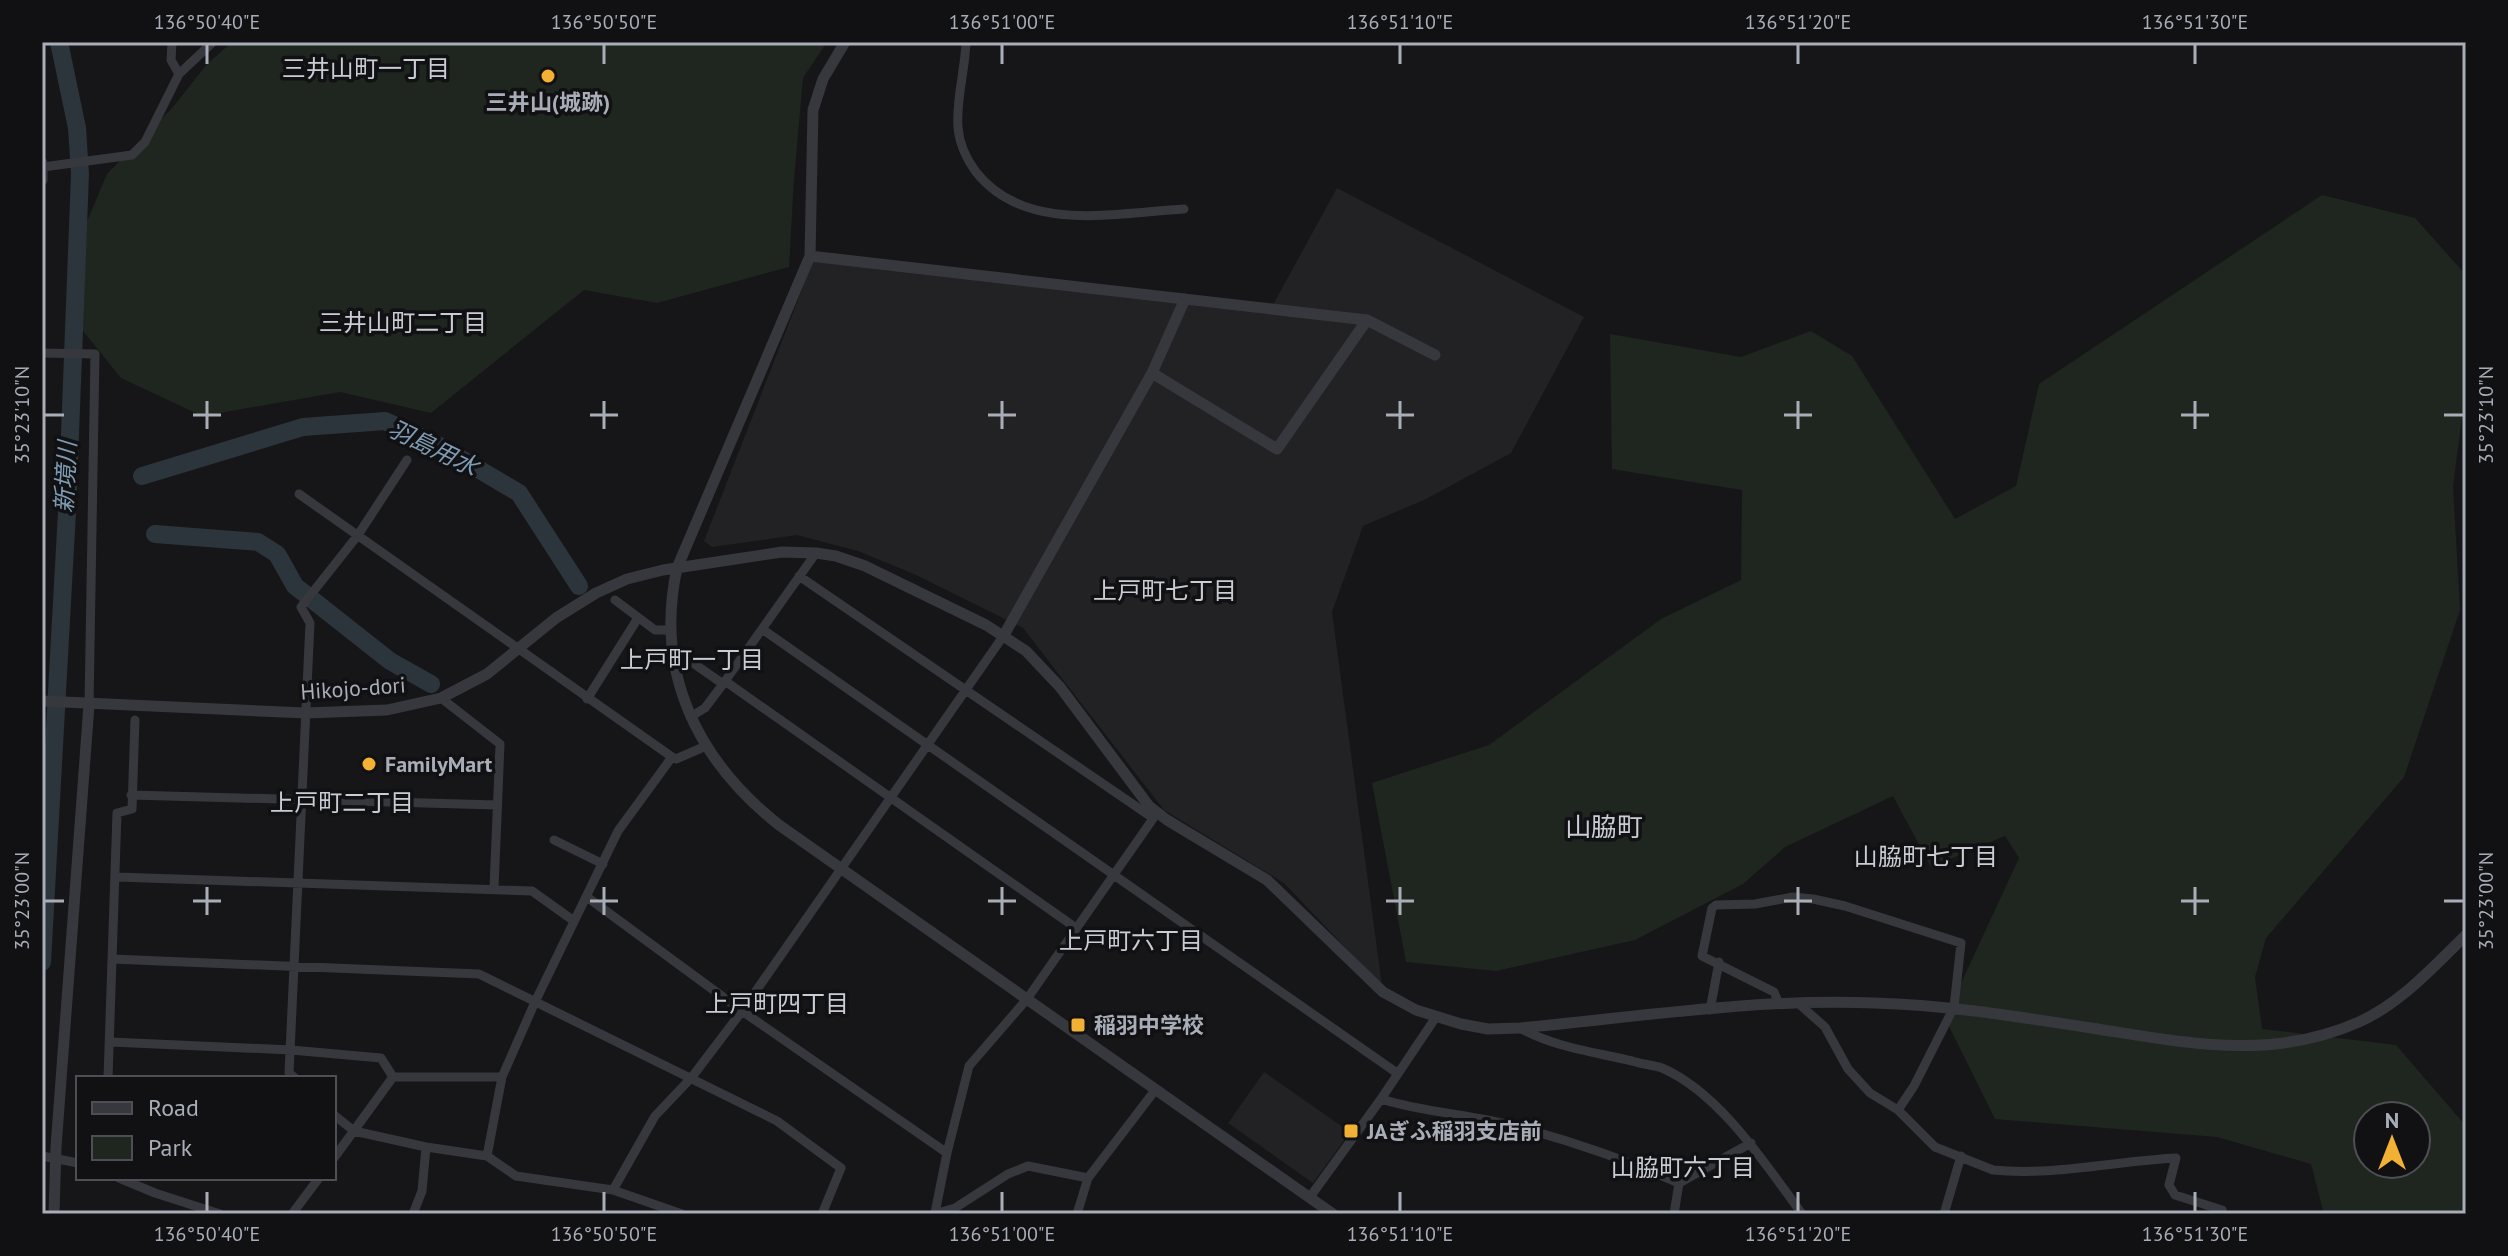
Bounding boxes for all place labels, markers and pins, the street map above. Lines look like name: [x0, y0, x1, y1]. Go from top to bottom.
marker: 三井山(城跡): [539, 67, 557, 85]
place label: 三井山(城跡): [486, 88, 610, 116]
place label: FamilyMart: [385, 750, 493, 778]
marker: FamilyMart: [360, 755, 378, 773]
place label: 稲羽中学校: [1094, 1011, 1204, 1039]
marker: 稲羽中学校: [1069, 1016, 1087, 1034]
place label: JAぎふ稲羽支店前: [1366, 1117, 1542, 1145]
marker: JAぎふ稲羽支店前: [1342, 1122, 1360, 1140]

